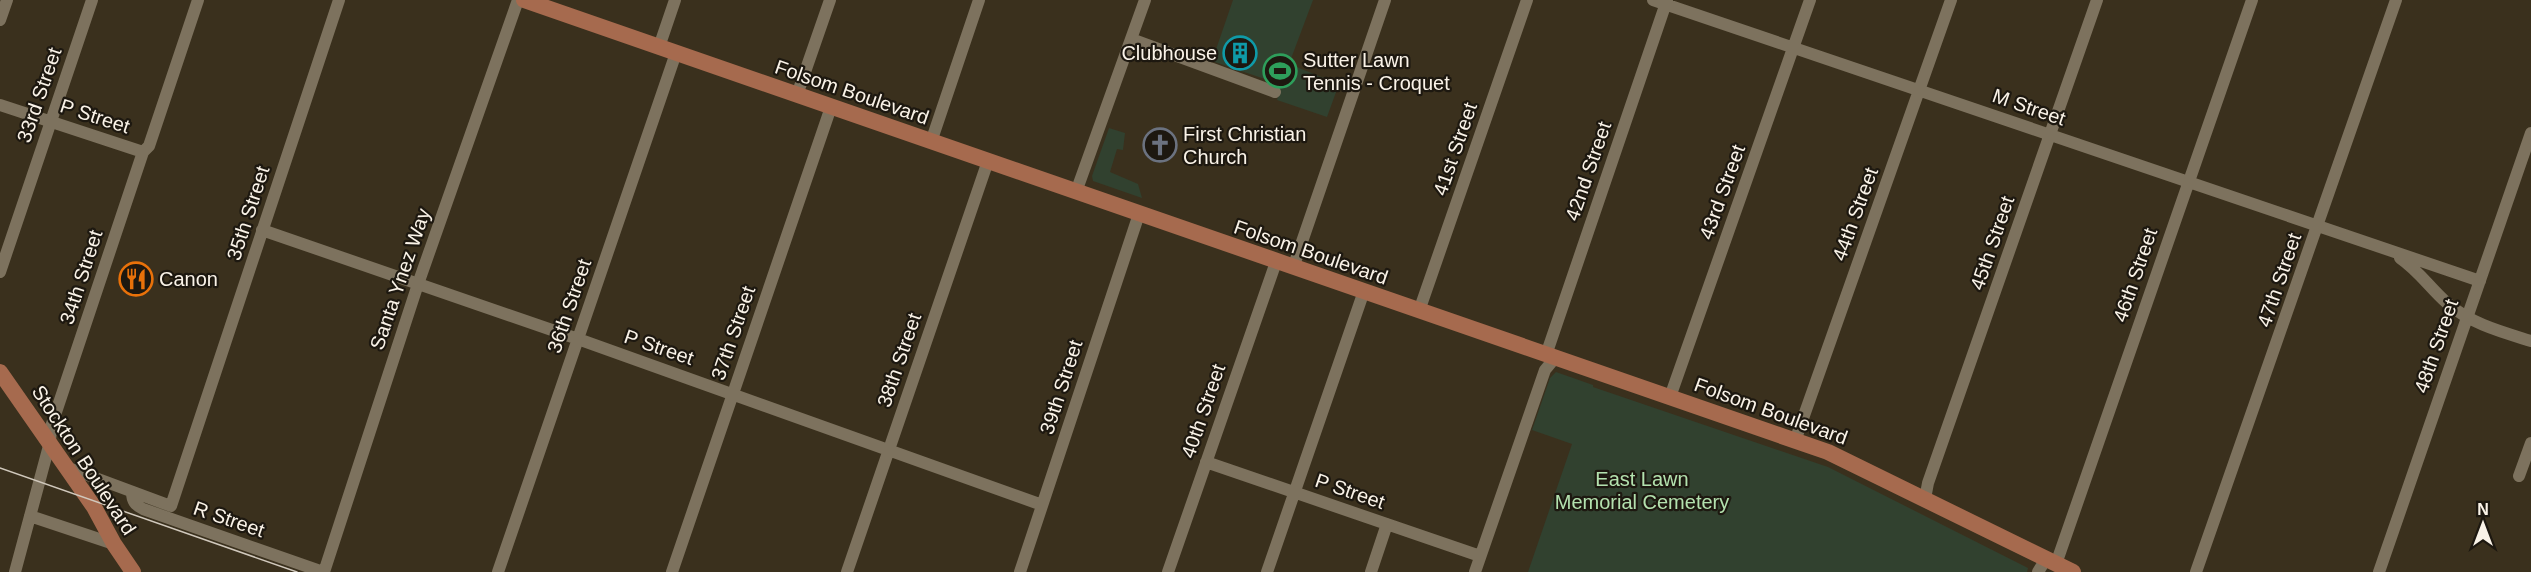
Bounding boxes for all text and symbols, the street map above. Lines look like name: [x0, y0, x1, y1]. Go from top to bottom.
building icon: Clubhouse: [1222, 35, 1258, 71]
place label: Clubhouse: [1121, 42, 1217, 64]
street label: 33rd Street: [12, 44, 66, 145]
place label: Sutter Lawn Tennis - Croquet: [1303, 49, 1450, 94]
sports icon: Sutter Lawn Tennis - Croquet: [1262, 53, 1298, 89]
street label: Folsom Boulevard: [772, 55, 932, 129]
street label: M Street: [1990, 84, 2069, 130]
street label: P Street: [57, 94, 133, 138]
street label: 41st Street: [1429, 99, 1481, 198]
street label: 42nd Street: [1561, 118, 1615, 223]
place label: First Christian Church: [1183, 123, 1306, 168]
church icon: First Christian Church: [1142, 127, 1178, 163]
street label: 43rd Street: [1695, 141, 1749, 242]
street label: 35th Street: [222, 163, 274, 263]
street label: 44th Street: [1828, 164, 1882, 264]
street label: 45th Street: [1966, 193, 2018, 293]
street label: Santa Ynez Way: [366, 206, 434, 352]
street label: Folsom Boulevard: [1231, 215, 1391, 289]
street label: 46th Street: [2109, 225, 2161, 325]
street label: 34th Street: [55, 227, 107, 327]
street label: 47th Street: [2253, 230, 2305, 330]
street label: 36th Street: [543, 256, 595, 356]
restaurant icon: Canon: [118, 261, 154, 297]
place label: Canon: [159, 268, 218, 290]
street label: 37th Street: [707, 283, 759, 383]
street label: 48th Street: [2410, 296, 2462, 396]
street label: 38th Street: [873, 310, 925, 410]
street label: P Street: [621, 325, 697, 369]
street label: 39th Street: [1035, 337, 1087, 437]
street label: 40th Street: [1177, 361, 1229, 461]
street label: Folsom Boulevard: [1692, 373, 1850, 449]
street label: Stockton Boulevard: [28, 381, 140, 539]
park label: East Lawn Memorial Cemetery: [1555, 468, 1729, 513]
street label: P Street: [1312, 469, 1388, 513]
north arrow: [2453, 494, 2513, 554]
street label: R Street: [191, 497, 268, 541]
text: N: [2477, 501, 2489, 518]

